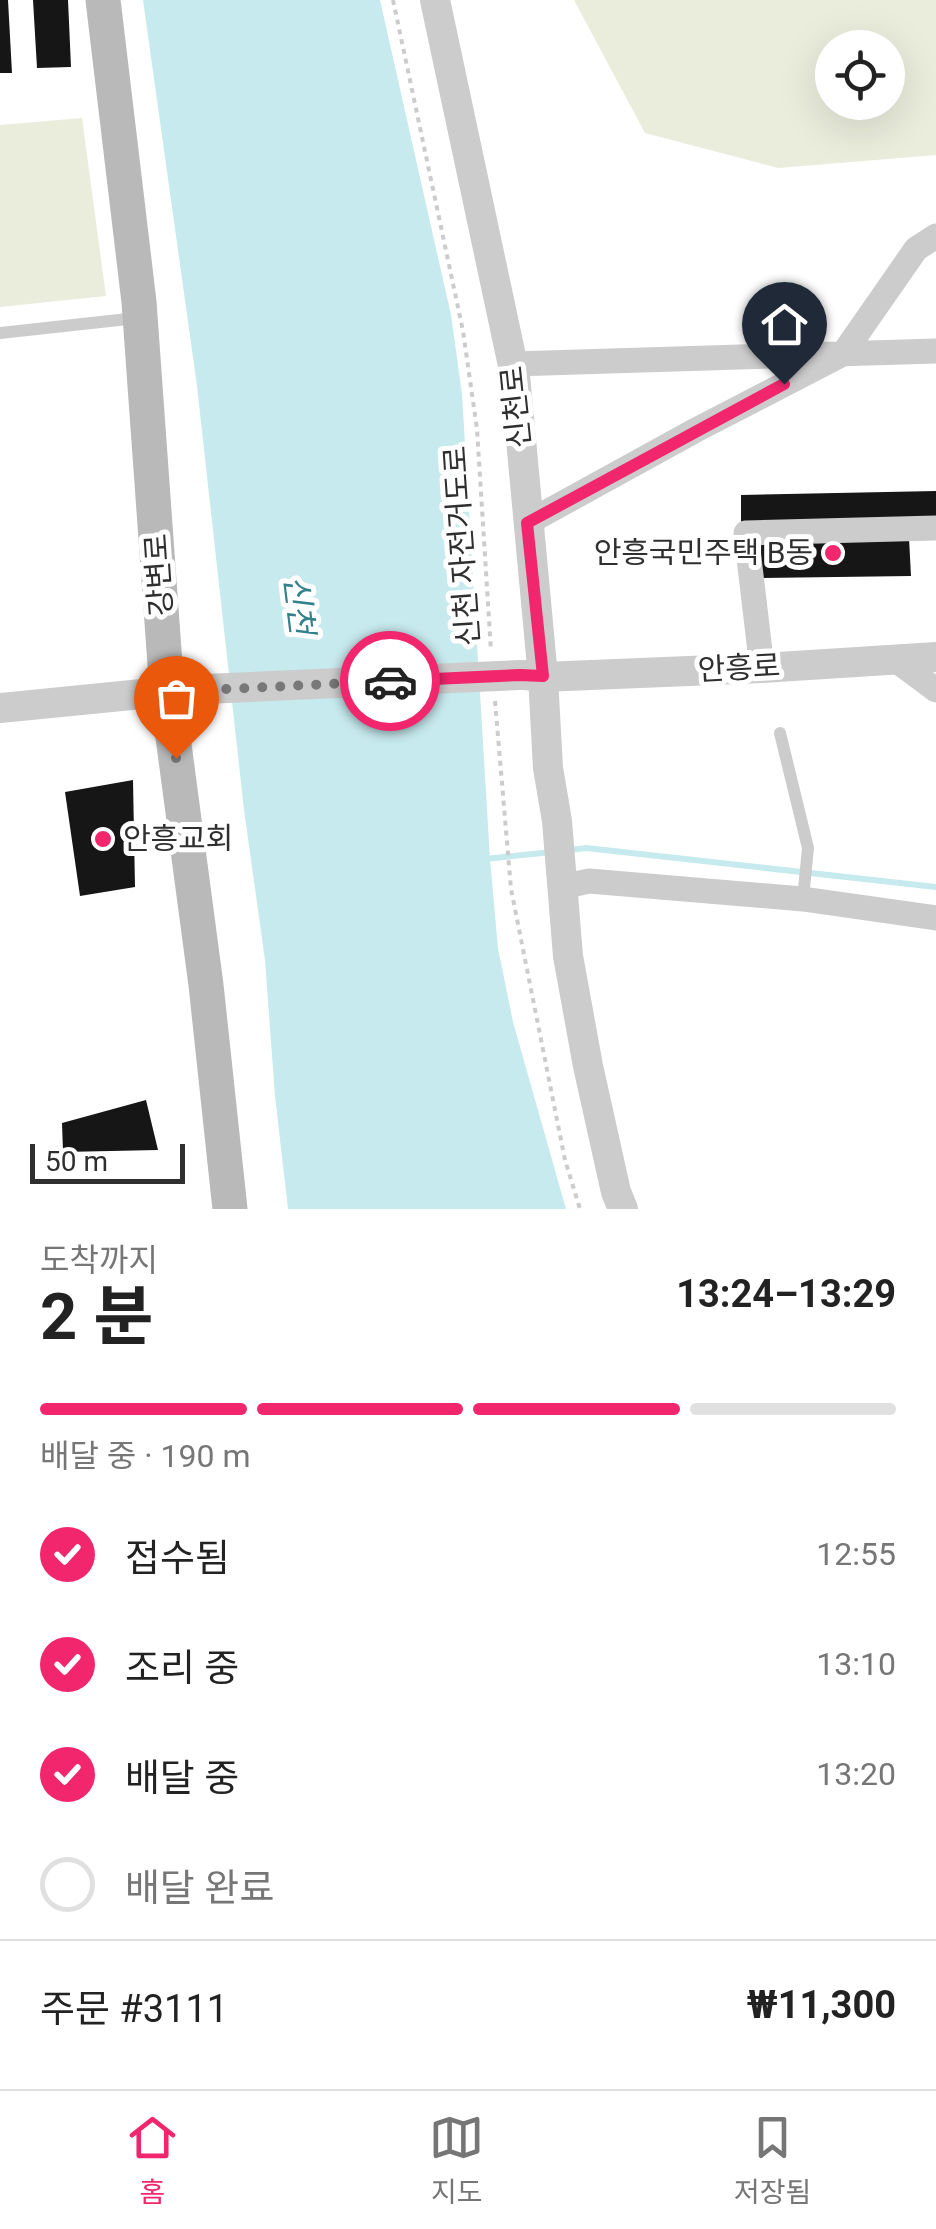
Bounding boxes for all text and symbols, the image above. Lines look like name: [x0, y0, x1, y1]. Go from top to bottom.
map controls: [815, 30, 905, 120]
button: locate: [815, 30, 905, 120]
pin: [742, 282, 827, 385]
icon: home: [757, 297, 812, 352]
street label: 신천로: [494, 364, 537, 450]
street label: 신천 자전거도로: [437, 445, 486, 647]
street label: 강변로: [138, 533, 179, 618]
place label: 안흥국민주택 B동: [594, 535, 813, 570]
marker: 안흥국민주택 B동: [822, 542, 844, 564]
water label: 신천: [277, 573, 322, 640]
courier: [340, 631, 440, 731]
street label: 안흥로: [697, 648, 781, 687]
icon: car: [363, 654, 418, 709]
pin: [134, 656, 219, 759]
icon: bag: [149, 671, 204, 726]
place label: 안흥교회: [123, 821, 233, 856]
marker: 안흥교회: [92, 828, 114, 850]
scale bar: [30, 1139, 185, 1184]
text: 50 m: [45, 1145, 108, 1178]
text: 도착까지: [40, 1241, 158, 1279]
text: 13:24–13:29: [676, 1272, 896, 1316]
text: 2 분: [40, 1279, 153, 1355]
text: 배달 중 · 190 m: [40, 1437, 250, 1475]
icon: check: [40, 1527, 95, 1582]
text: 12:55: [816, 1535, 896, 1573]
text: 접수됨: [125, 1536, 230, 1580]
icon: check: [40, 1637, 95, 1692]
text: 13:10: [816, 1645, 896, 1683]
text: 조리 중: [125, 1646, 239, 1690]
icon: check: [40, 1747, 95, 1802]
text: 13:20: [816, 1755, 896, 1793]
text: 배달 중: [125, 1756, 239, 1800]
text: 배달 완료: [125, 1866, 274, 1910]
text: ₩11,300: [747, 1983, 896, 2027]
text: 주문 #3111: [40, 1987, 228, 2031]
tab: 홈: [125, 2110, 180, 2210]
tab: 지도: [429, 2110, 484, 2210]
tab: 저장됨: [734, 2110, 811, 2210]

